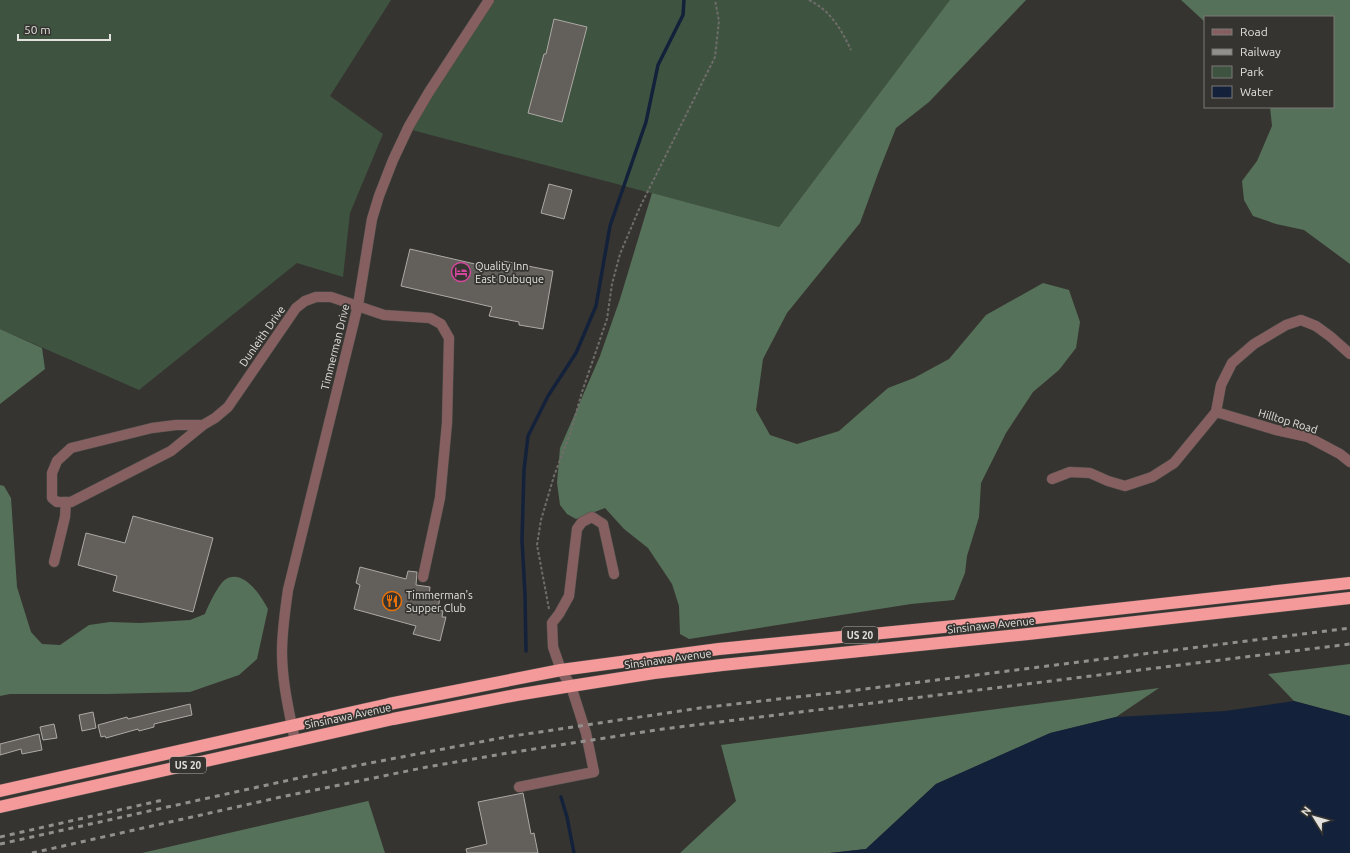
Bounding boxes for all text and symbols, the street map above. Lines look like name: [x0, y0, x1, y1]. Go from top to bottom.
scale bar: [18, 16, 110, 42]
legend: [1204, 16, 1334, 108]
text: 50 m: [24, 23, 51, 36]
text: Road: [1240, 25, 1268, 38]
text: Railway: [1240, 45, 1281, 58]
text: Park: [1240, 65, 1264, 78]
text: Water: [1240, 85, 1273, 98]
place label: Quality Inn East Dubuque: [475, 260, 544, 285]
hotel icon: Quality Inn East Dubuque: [450, 261, 472, 283]
street label: Dunleith Drive: [237, 303, 287, 369]
street label: Timmerman Drive: [319, 303, 351, 391]
street label: Hilltop Road: [1257, 406, 1319, 436]
place label: Timmerman's Supper Club: [406, 589, 473, 614]
restaurant icon: Timmerman's Supper Club: [381, 590, 403, 612]
street label: Sinsinawa Avenue: [947, 614, 1035, 636]
road number: US 20: [842, 627, 878, 643]
street label: Sinsinawa Avenue: [624, 647, 712, 671]
street label: Sinsinawa Avenue: [304, 701, 392, 731]
road number: US 20: [170, 757, 206, 773]
north arrow: [1294, 797, 1334, 837]
text: N: [1299, 804, 1313, 818]

